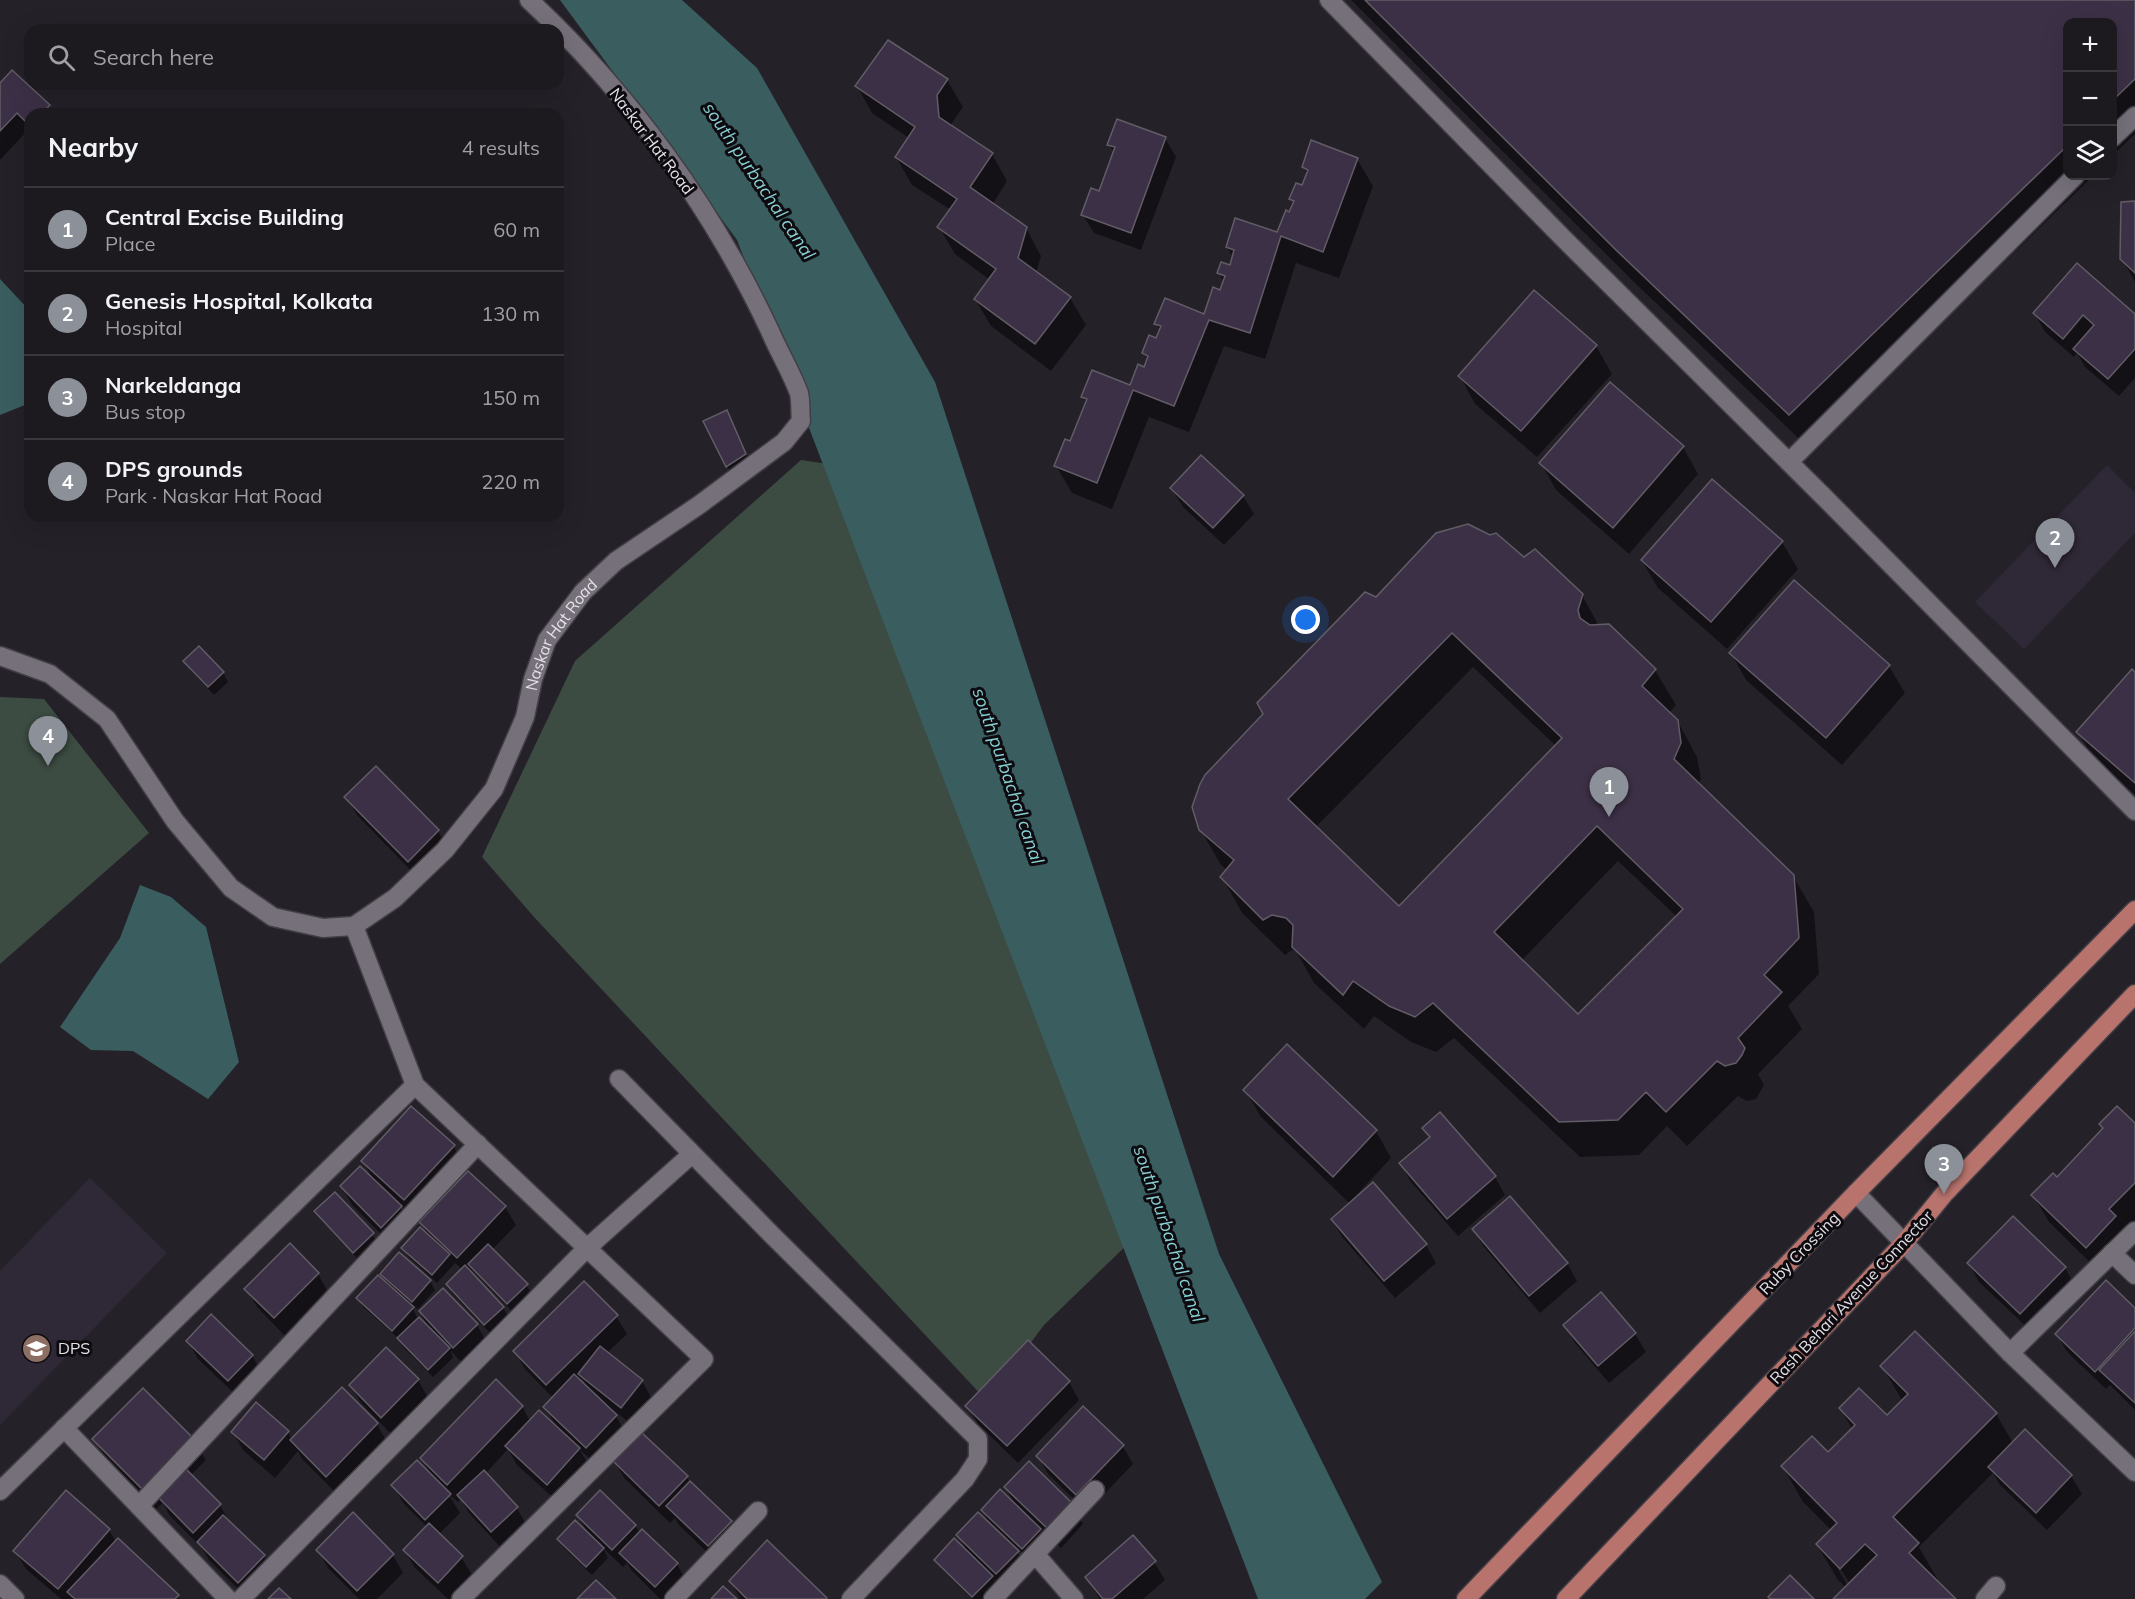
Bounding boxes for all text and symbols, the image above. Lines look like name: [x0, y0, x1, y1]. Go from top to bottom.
map controls: [2063, 18, 2117, 180]
button: +: [2063, 18, 2117, 72]
search box: [24, 24, 564, 90]
icon: search: [45, 41, 78, 74]
text: Search here: [93, 43, 214, 71]
button: −: [2063, 72, 2117, 126]
street label: Naskar Hat Road: [605, 84, 699, 198]
water label: south purbachal canal: [698, 98, 821, 264]
button: layers: [2063, 126, 2117, 180]
text: Nearby: [48, 131, 138, 164]
text: 4 results: [462, 135, 540, 160]
text: Central Excise Building: [105, 203, 344, 231]
text: 1: [62, 217, 74, 242]
text: 60 m: [493, 217, 540, 242]
text: Place: [105, 231, 155, 256]
text: Genesis Hospital, Kolkata: [105, 287, 373, 315]
text: 2: [62, 301, 74, 326]
text: 130 m: [481, 301, 540, 326]
text: Hospital: [105, 315, 182, 340]
text: Narkeldanga: [105, 371, 242, 399]
text: 3: [62, 385, 74, 410]
text: 150 m: [481, 385, 540, 410]
text: Bus stop: [105, 399, 185, 424]
text: DPS grounds: [105, 455, 243, 483]
text: 4: [62, 469, 74, 494]
text: 220 m: [481, 469, 540, 494]
text: Park · Naskar Hat Road: [105, 483, 322, 508]
pin: 2: [2036, 518, 2074, 568]
street label: Naskar Hat Road: [521, 574, 601, 692]
your location: [1291, 605, 1320, 634]
water label: south purbachal canal: [967, 685, 1050, 868]
pin: 4: [28, 716, 68, 766]
pin: 1: [1590, 768, 1628, 817]
water label: south purbachal canal: [1128, 1143, 1211, 1326]
pin: 3: [1924, 1144, 1964, 1194]
street label: Rash Behari Avenue Connector: [1765, 1206, 1937, 1388]
street label: Ruby Crossing: [1755, 1208, 1843, 1298]
school or university icon: DPS: [21, 1332, 53, 1364]
place label: DPS: [58, 1338, 90, 1358]

